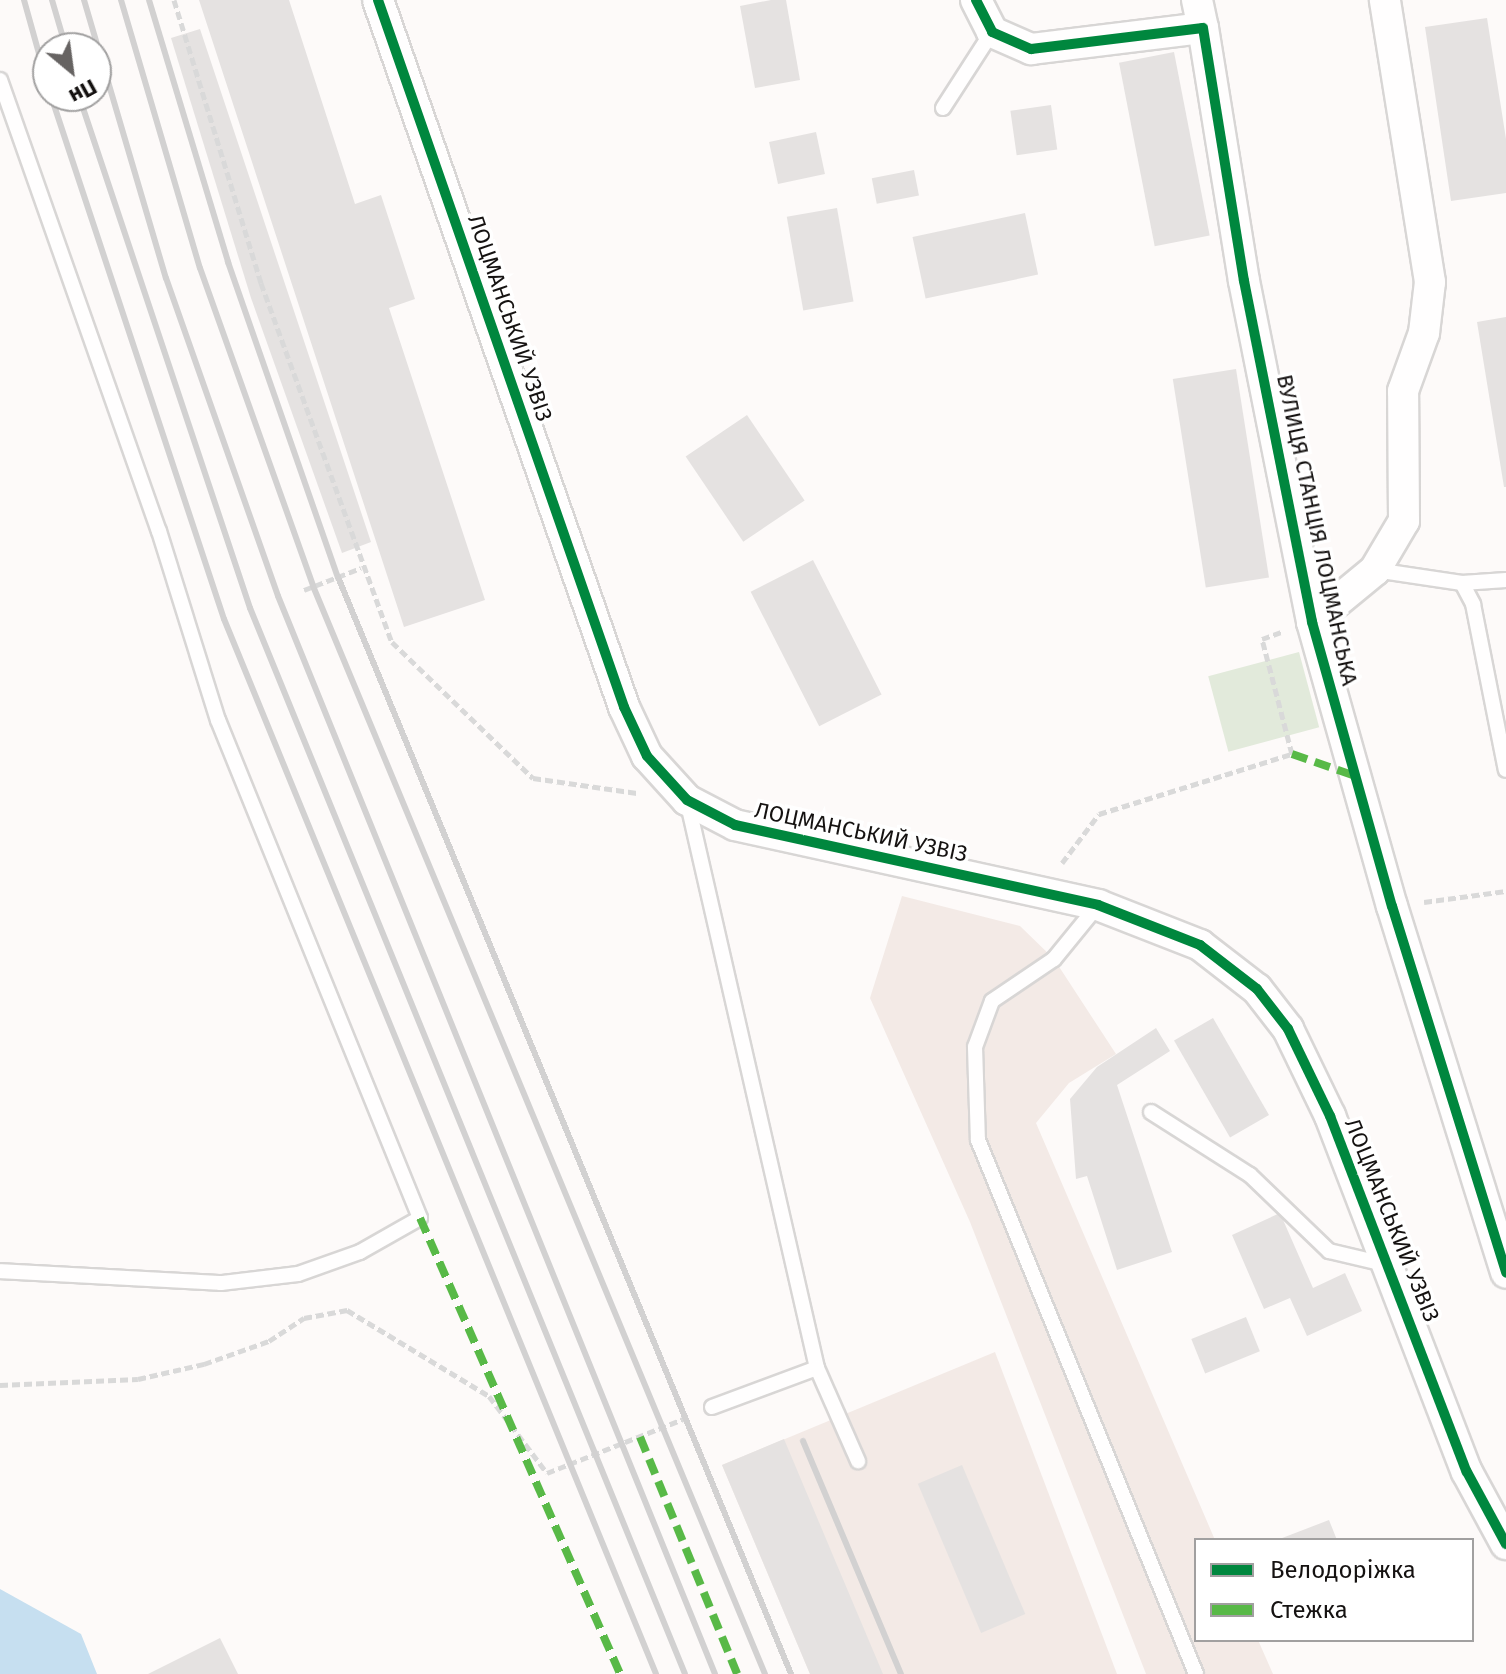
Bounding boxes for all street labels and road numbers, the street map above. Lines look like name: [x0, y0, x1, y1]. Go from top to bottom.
street label: ЛОЦМАНСЬКИЙ УЗВІЗ: [462, 211, 558, 425]
street label: ВУЛИЦЯ СТАНЦІЯ ЛОЦМАНСЬКА: [1271, 372, 1363, 688]
street label: ЛОЦМАНСЬКИЙ УЗВІЗ: [752, 797, 970, 867]
street label: ЛОЦМАНСЬКИЙ УЗВІЗ: [1339, 1115, 1445, 1325]

